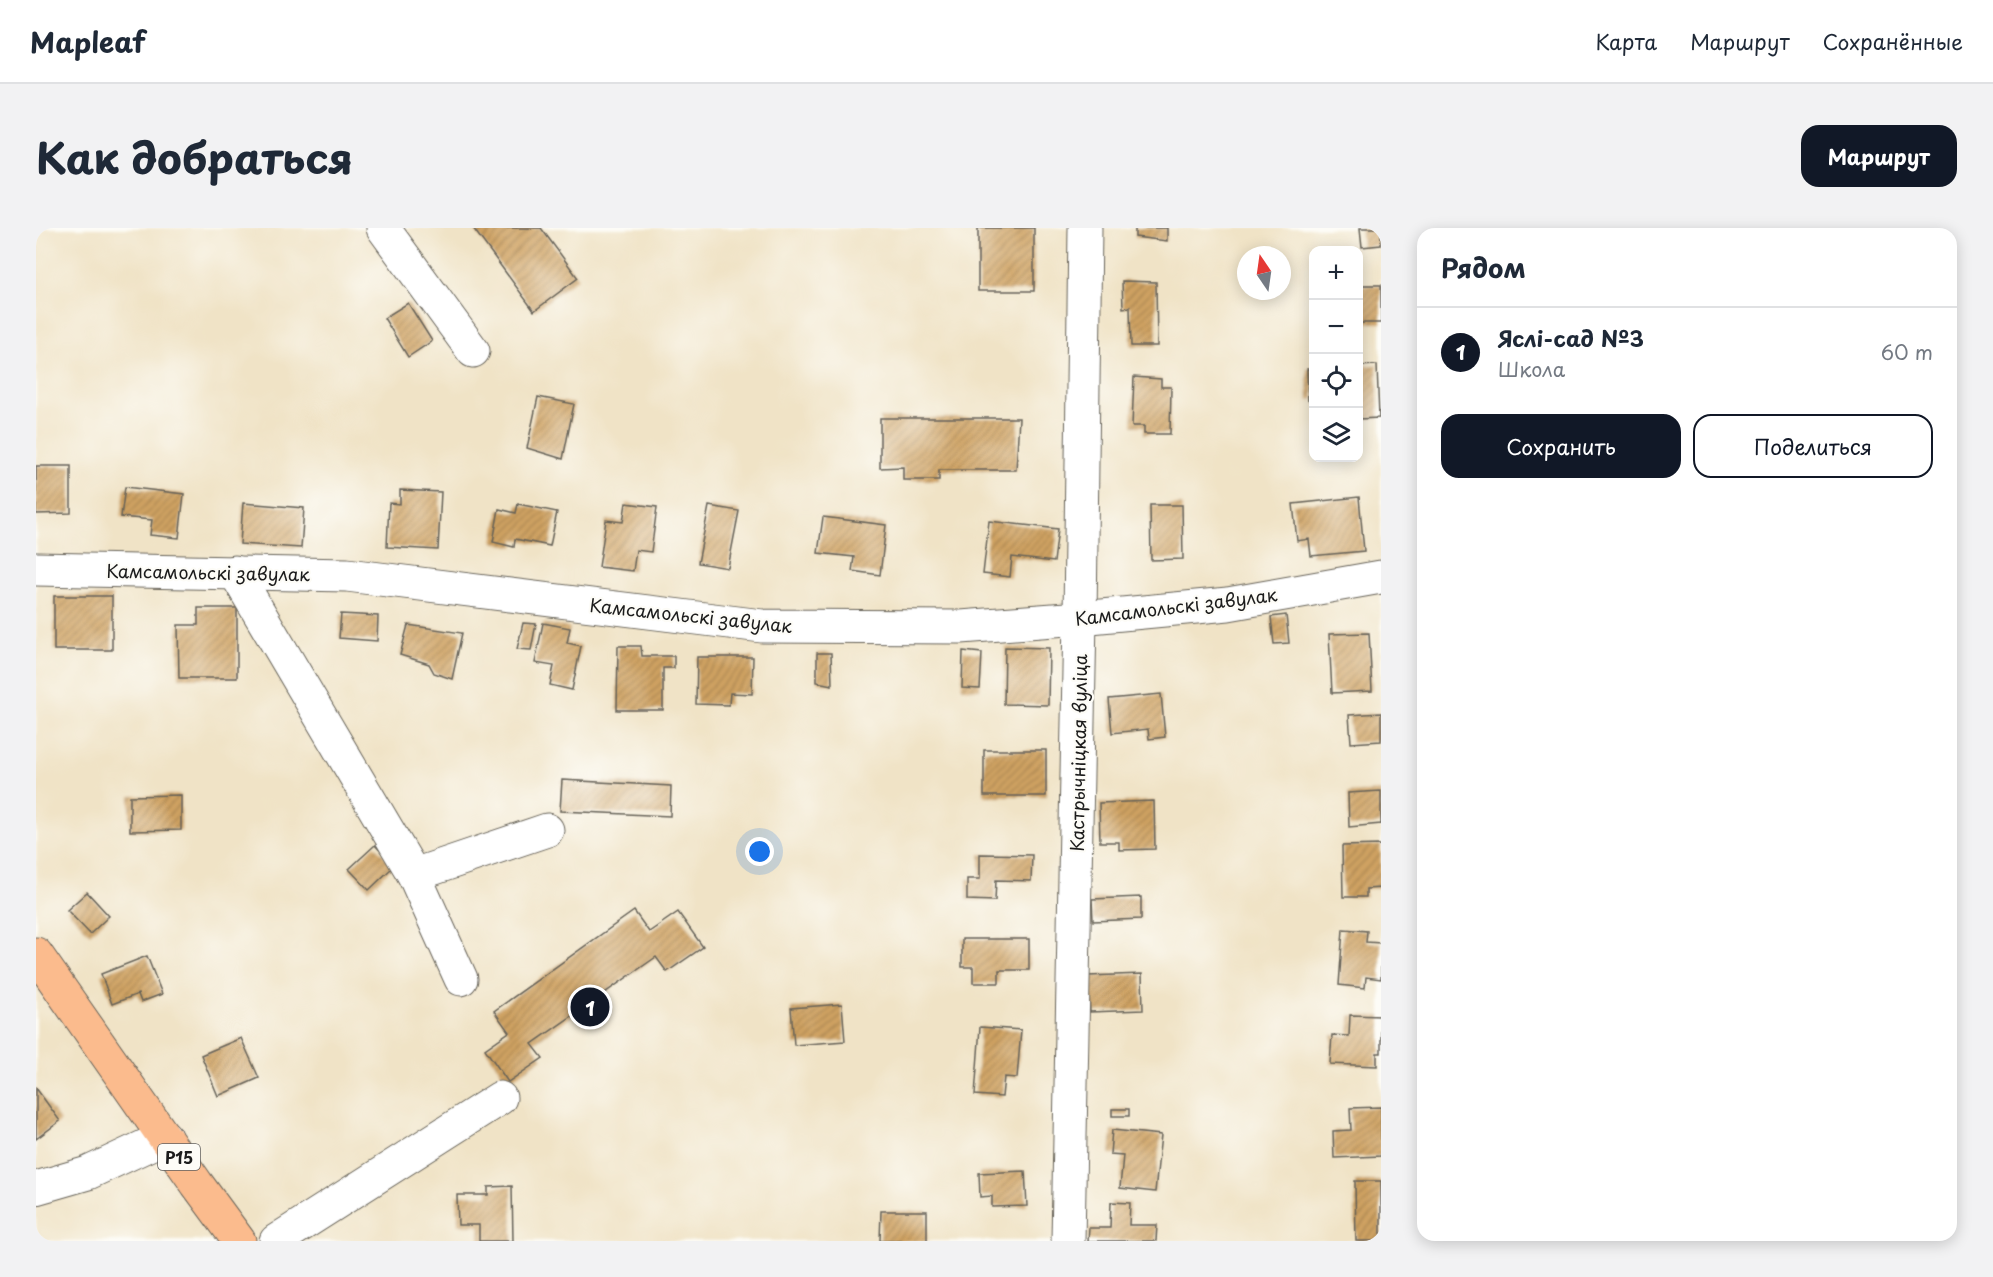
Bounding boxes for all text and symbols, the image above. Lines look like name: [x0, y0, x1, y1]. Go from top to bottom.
text: Mapleaf: [30, 20, 146, 63]
text: Карта: [1596, 25, 1657, 57]
text: Маршрут: [1690, 25, 1790, 57]
text: Сохранённые: [1823, 25, 1963, 57]
text: Как добраться: [36, 125, 353, 188]
button: Маршрут: [1801, 125, 1957, 187]
north arrow: [1237, 246, 1291, 300]
map controls: [1309, 246, 1363, 462]
button: +: [1309, 246, 1363, 300]
text: Рядом: [1441, 248, 1526, 287]
button: −: [1309, 300, 1363, 354]
text: Яслі-сад №3: [1498, 321, 1644, 354]
text: 1: [1456, 337, 1465, 367]
text: 60 m: [1881, 337, 1933, 367]
button: locate: [1309, 354, 1363, 408]
text: Школа: [1498, 354, 1565, 384]
button: layers: [1309, 408, 1363, 462]
button: Сохранить: [1441, 414, 1681, 478]
button: Поделиться: [1693, 414, 1933, 478]
street label: Камсамольскі завулак: [106, 557, 310, 587]
street label: Камсамольскі завулак: [1073, 580, 1279, 632]
street label: Камсамольскі завулак: [588, 591, 794, 639]
street label: Кастрычніцкая вуліца: [1063, 654, 1093, 852]
your location: [745, 837, 774, 866]
pin: 1: [570, 984, 610, 1030]
road number: Р15: [158, 1144, 200, 1170]

